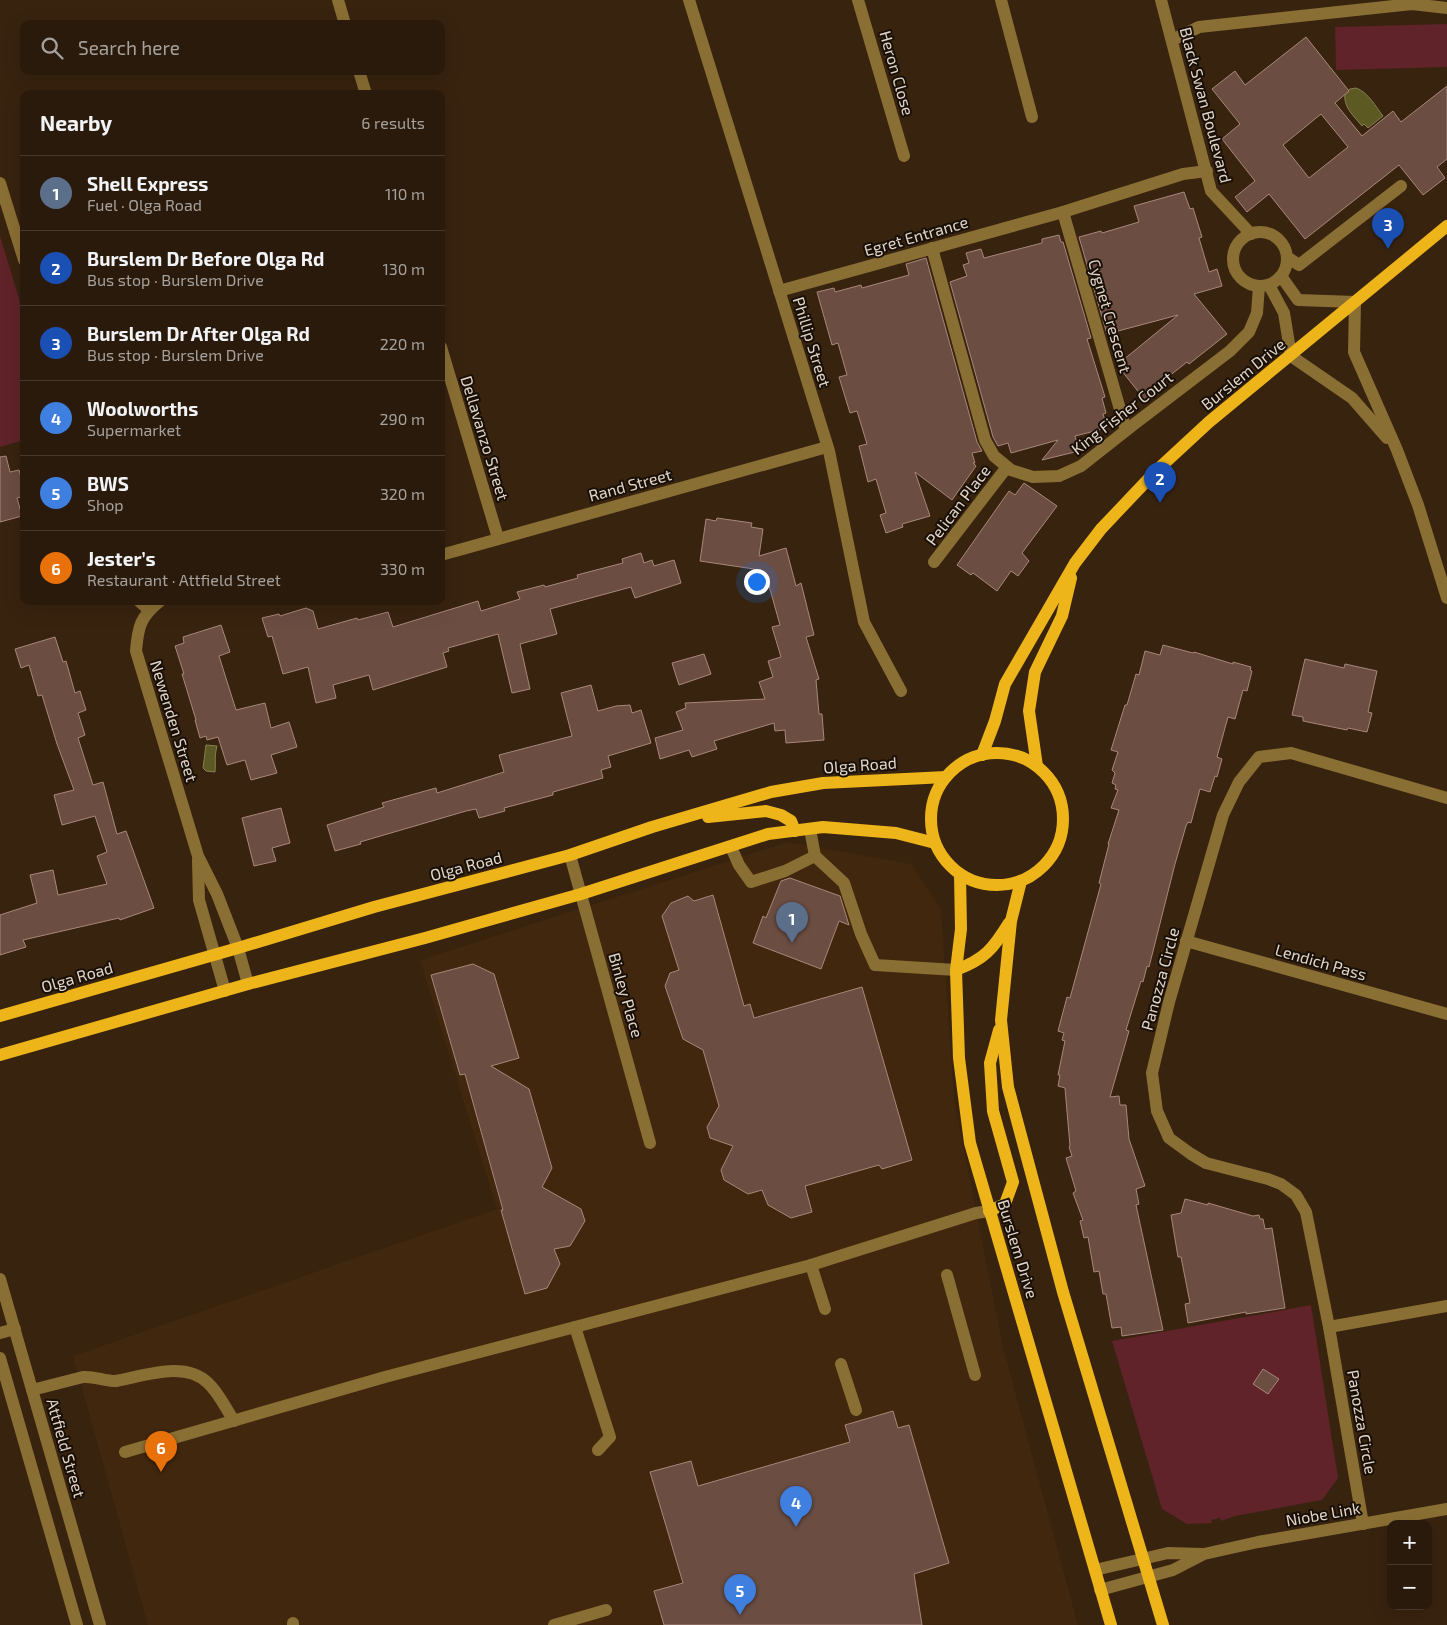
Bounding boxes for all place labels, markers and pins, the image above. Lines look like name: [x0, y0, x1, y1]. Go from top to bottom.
pin: 3: [1372, 208, 1404, 249]
pin: 2: [1144, 462, 1176, 503]
pin: 1: [776, 902, 808, 943]
pin: 6: [145, 1431, 177, 1472]
pin: 4: [780, 1486, 812, 1527]
pin: 5: [724, 1574, 756, 1615]

